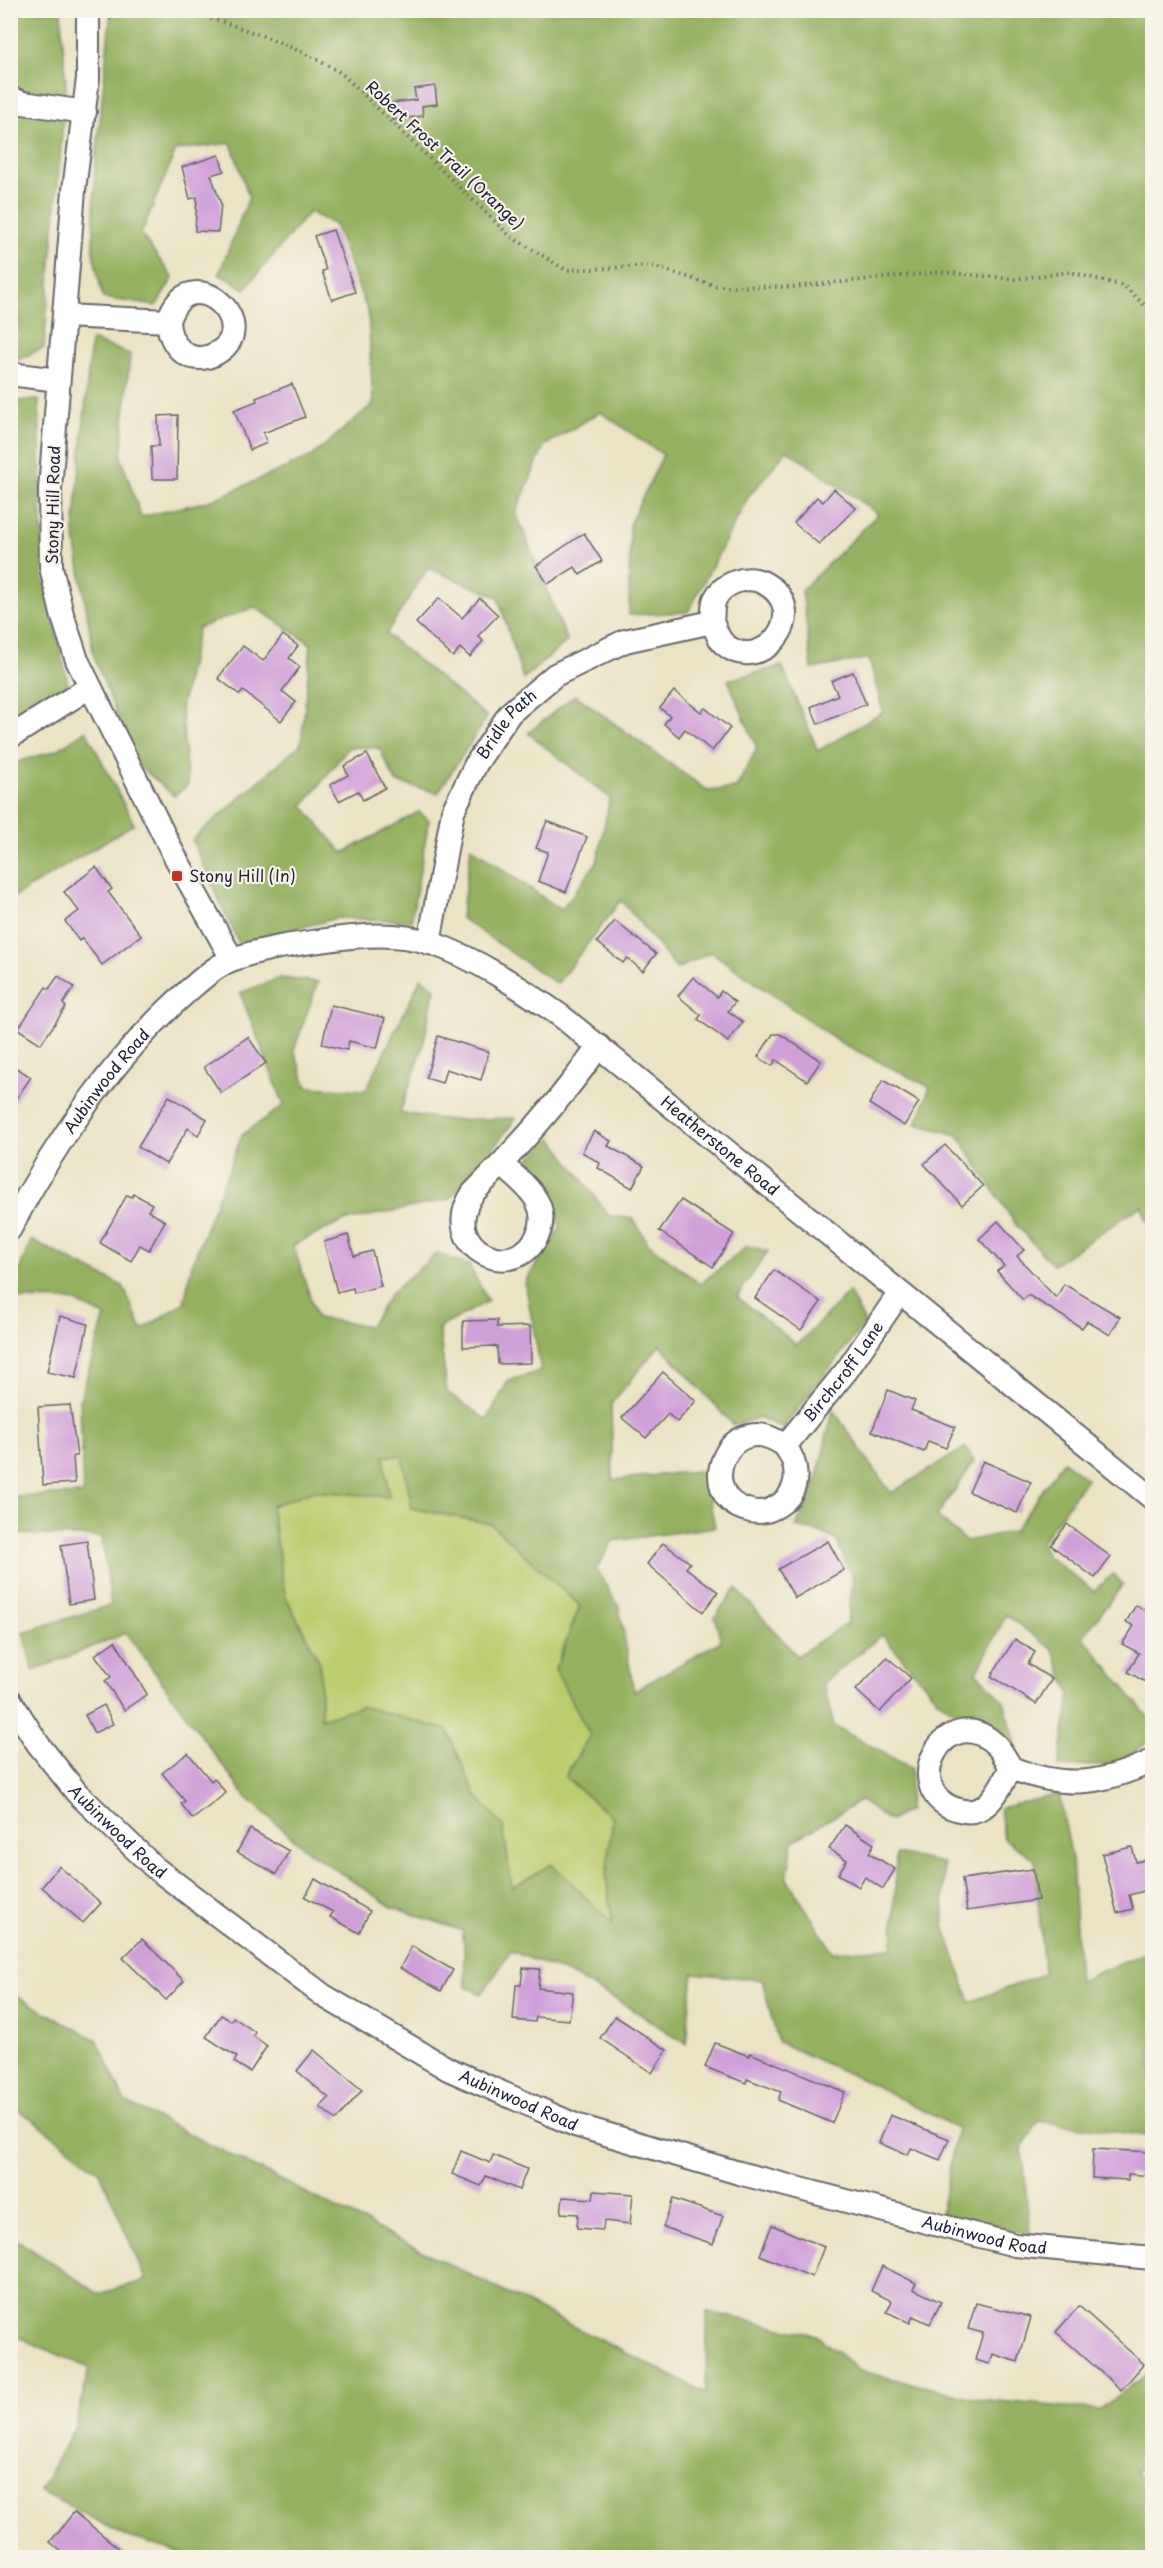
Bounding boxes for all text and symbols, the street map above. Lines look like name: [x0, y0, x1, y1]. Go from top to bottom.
street label: Robert Frost Trail (Orange): [361, 74, 530, 234]
street label: Stony Hill Road: [39, 445, 65, 565]
street label: Bridle Path: [470, 683, 541, 763]
place label: Stony Hill (In): [189, 863, 296, 887]
marker: Stony Hill (In): [170, 869, 184, 883]
street label: Aubinwood Road: [57, 1023, 154, 1138]
street label: Heatherstone Road: [656, 1089, 785, 1200]
street label: Birchcroff Lane: [797, 1316, 888, 1426]
street label: Aubinwood Road: [64, 1779, 172, 1884]
street label: Aubinwood Road: [456, 2062, 582, 2136]
street label: Aubinwood Road: [920, 2208, 1048, 2259]

